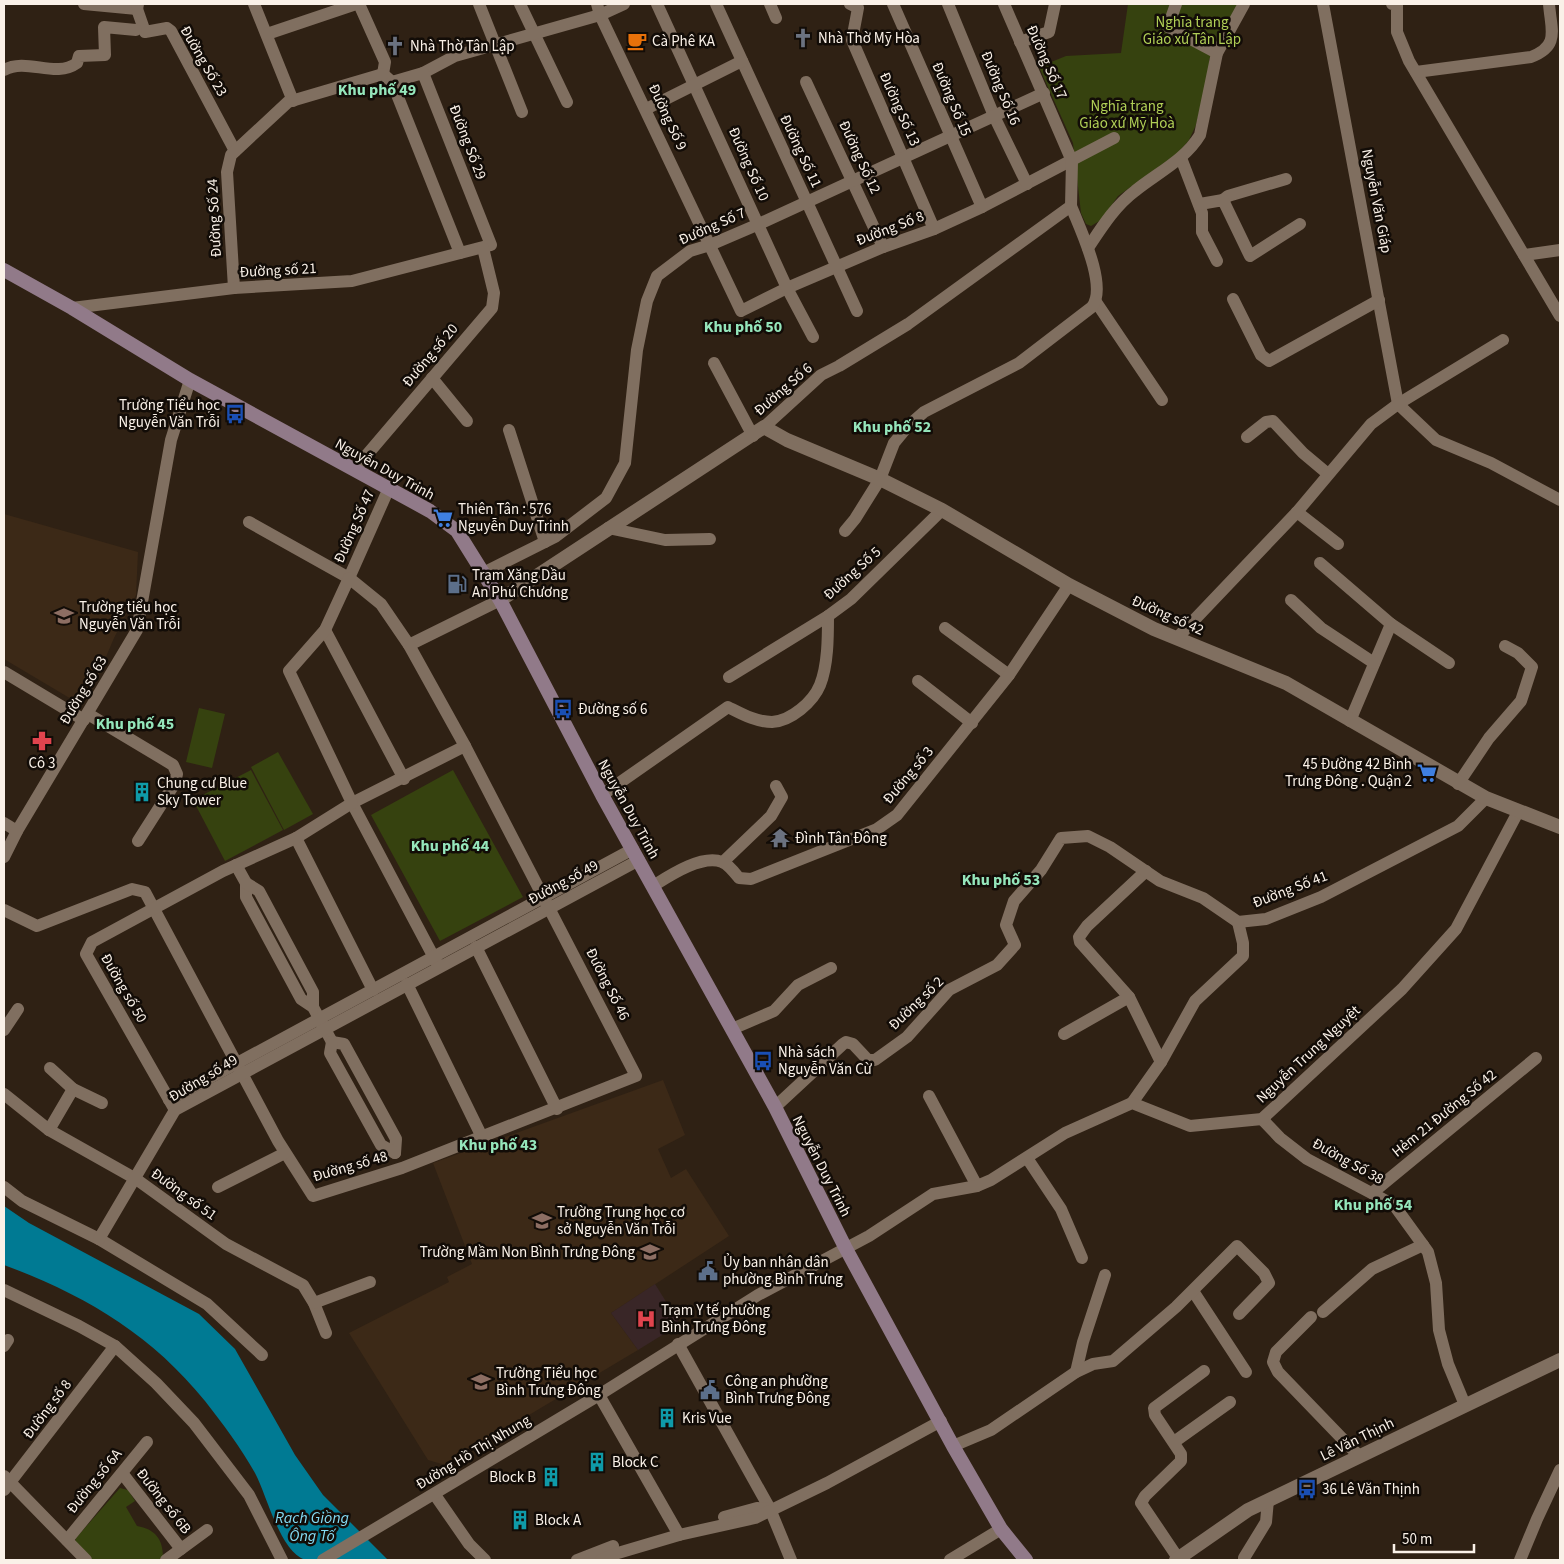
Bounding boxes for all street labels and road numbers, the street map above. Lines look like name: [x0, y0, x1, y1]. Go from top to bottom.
street label: Đường Số 23: [175, 22, 232, 101]
street label: Đường Số 17: [1021, 22, 1072, 102]
street label: Đường Số 16: [976, 48, 1026, 128]
street label: Đường Số 15: [927, 59, 977, 139]
street label: Đường Số 13: [874, 69, 925, 149]
street label: Đường Số 9: [643, 81, 692, 154]
street label: Đường Số 29: [444, 102, 491, 183]
street label: Đường Số 11: [774, 111, 827, 191]
street label: Đường Số 12: [833, 117, 886, 197]
street label: Đường Số 10: [723, 124, 774, 204]
street label: Nguyễn Văn Giáp: [1356, 147, 1397, 255]
street label: Đường Số 24: [202, 178, 227, 258]
street label: Đường Số 7: [675, 202, 749, 251]
street label: Đường Số 8: [853, 206, 927, 251]
street label: Đường số 21: [239, 258, 317, 283]
street label: Đường số 20: [398, 319, 463, 392]
street label: Đường Số 6: [750, 358, 817, 421]
street label: Nguyễn Duy Trinh: [331, 433, 438, 506]
street label: Đường Số 47: [329, 486, 380, 566]
street label: Đường Số 5: [819, 542, 886, 605]
street label: Đường số 42: [1128, 590, 1207, 641]
street label: Đường số 63: [55, 652, 112, 729]
street label: Đường số 3: [878, 742, 939, 809]
street label: Nguyễn Duy Trinh: [592, 756, 665, 863]
street label: Đường số 49: [524, 855, 602, 910]
street label: Đường Số 41: [1250, 866, 1331, 913]
street label: Đường Số 46: [580, 944, 635, 1024]
street label: Đường số 50: [95, 950, 152, 1027]
street label: Đường số 2: [884, 972, 949, 1035]
street label: Nguyễn Trung Nguyệt: [1252, 1001, 1365, 1108]
street label: Đường số 49: [165, 1050, 242, 1107]
street label: Hẻm 21 Đường Số 42: [1388, 1065, 1501, 1162]
street label: Nguyễn Duy Trinh: [787, 1112, 856, 1220]
street label: Đường Số 38: [1308, 1133, 1387, 1190]
street label: Đường số 48: [310, 1146, 390, 1187]
street label: Đường số 51: [146, 1163, 221, 1226]
street label: Đường số 8: [18, 1375, 77, 1443]
street label: Đường Hồ Thị Nhung: [412, 1410, 535, 1495]
street label: Lê Văn Thịnh: [1317, 1412, 1398, 1466]
street label: Đường số 6A: [62, 1444, 127, 1518]
street label: Đường số 6B: [131, 1464, 196, 1539]

